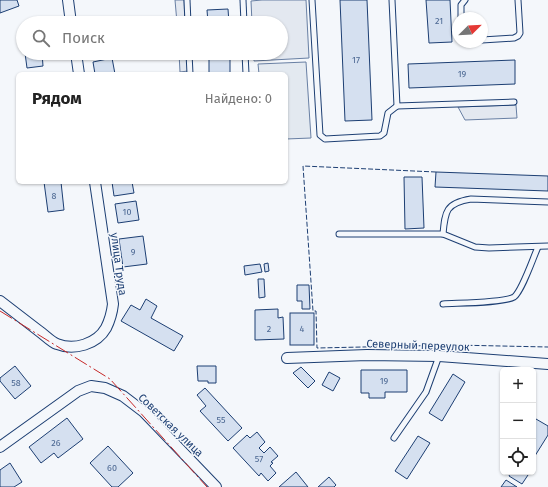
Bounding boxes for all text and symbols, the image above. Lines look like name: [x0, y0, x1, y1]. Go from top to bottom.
north arrow: [452, 12, 488, 48]
search box: [16, 16, 288, 60]
house number: 21: [435, 16, 443, 26]
icon: search: [30, 27, 52, 49]
text: Поиск: [62, 29, 105, 47]
house number: 17: [352, 55, 360, 65]
house number: 19: [458, 69, 467, 79]
text: Рядом: [32, 88, 82, 109]
text: Найдено: 0: [205, 91, 272, 106]
house number: 8: [52, 191, 57, 201]
house number: 10: [123, 207, 131, 217]
street label: улица Труда: [108, 232, 129, 296]
house number: 9: [131, 247, 136, 257]
house number: 2: [267, 324, 271, 334]
house number: 4: [300, 324, 305, 334]
street label: Северный переулок: [366, 337, 470, 354]
map controls: [500, 367, 536, 475]
button: +: [500, 367, 536, 403]
house number: 19: [380, 376, 389, 386]
house number: 58: [11, 378, 21, 388]
street label: Советская улица: [135, 391, 206, 460]
button: −: [500, 403, 536, 439]
house number: 55: [217, 415, 226, 425]
house number: 26: [51, 438, 61, 448]
button: locate: [500, 439, 536, 475]
house number: 57: [255, 454, 263, 464]
house number: 60: [107, 463, 117, 473]

